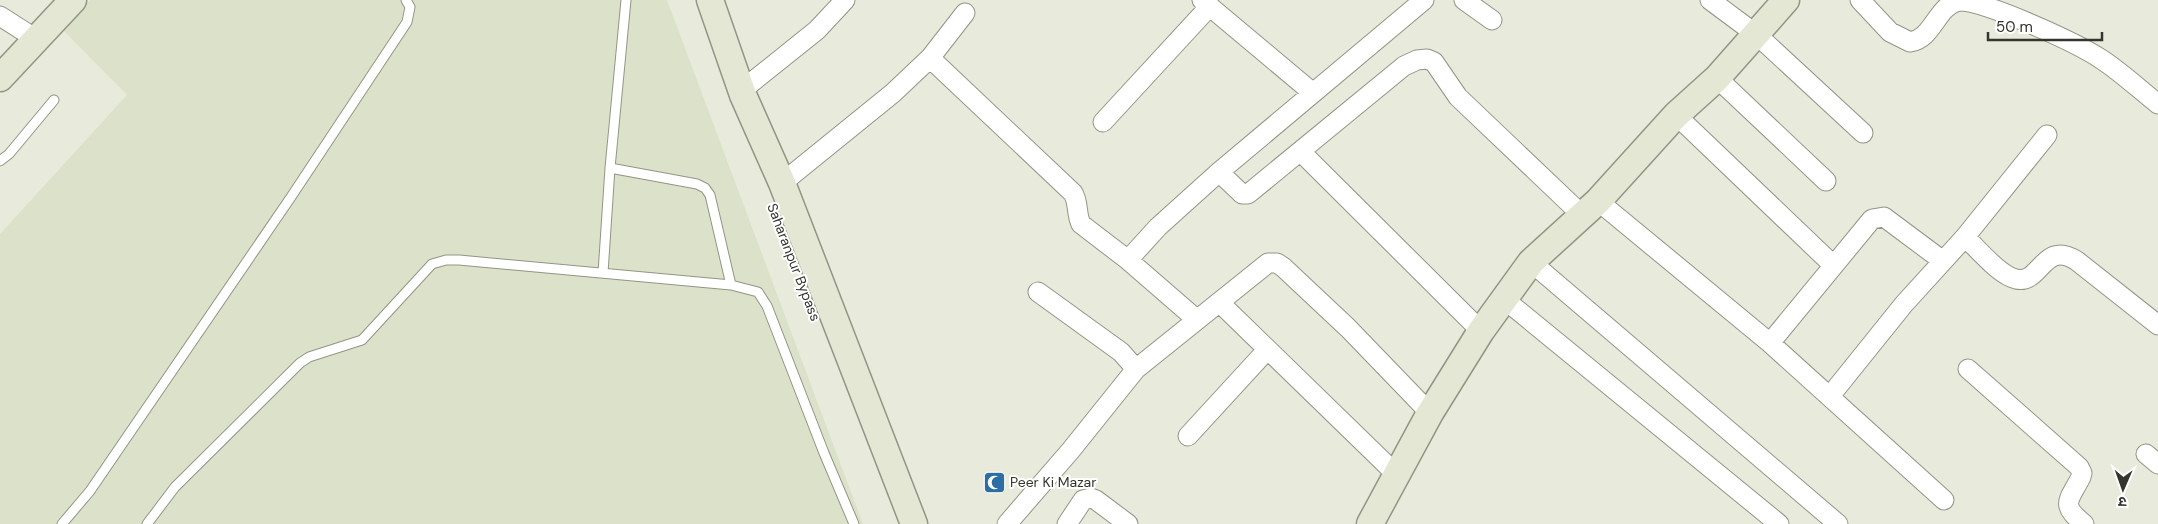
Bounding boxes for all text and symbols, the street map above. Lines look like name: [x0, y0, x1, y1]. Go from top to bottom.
scale bar: [1988, 10, 2102, 42]
text: 50 m: [1996, 17, 2033, 37]
street label: Saharanpur Bypass: [763, 201, 825, 323]
north arrow: [2098, 464, 2148, 514]
mosque icon: Peer Ki Mazar: [982, 470, 1006, 494]
place label: Peer Ki Mazar: [1010, 473, 1096, 491]
text: उ: [2117, 493, 2127, 511]

